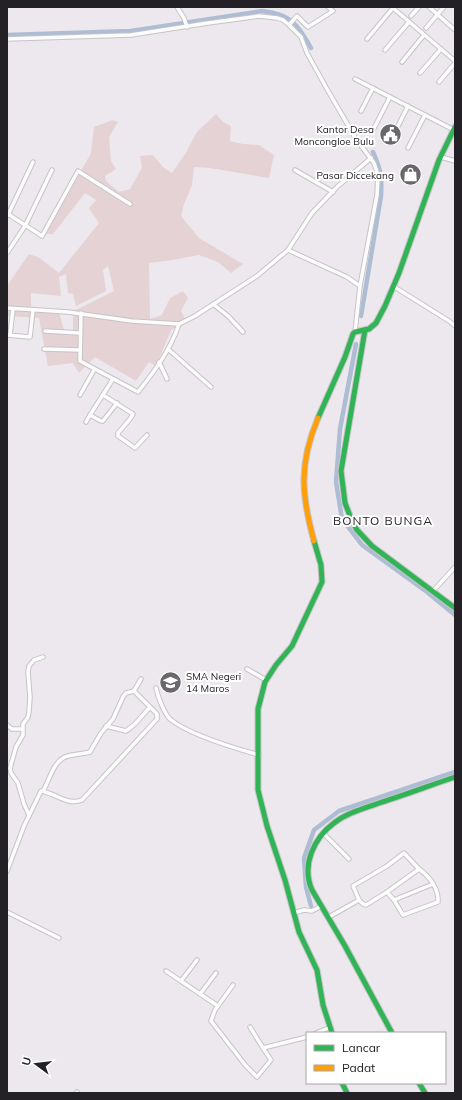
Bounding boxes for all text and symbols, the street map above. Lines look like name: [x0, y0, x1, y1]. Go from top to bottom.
public building icon: Kantor Desa Moncongloe Bulu: [377, 122, 403, 148]
place label: Kantor Desa Moncongloe Bulu: [295, 123, 374, 148]
shop icon: Pasar Diccekang: [397, 162, 423, 188]
place label: Pasar Diccekang: [317, 169, 394, 182]
district label: BONTO BUNGA: [333, 513, 433, 528]
school or university icon: SMA Negeri 14 Maros: [158, 669, 184, 695]
place label: SMA Negeri 14 Maros: [186, 670, 241, 695]
legend: [306, 1032, 446, 1084]
text: Lancar: [342, 1040, 381, 1055]
north arrow: [16, 1044, 56, 1084]
text: U: [19, 1056, 34, 1067]
text: Padat: [342, 1060, 375, 1075]

